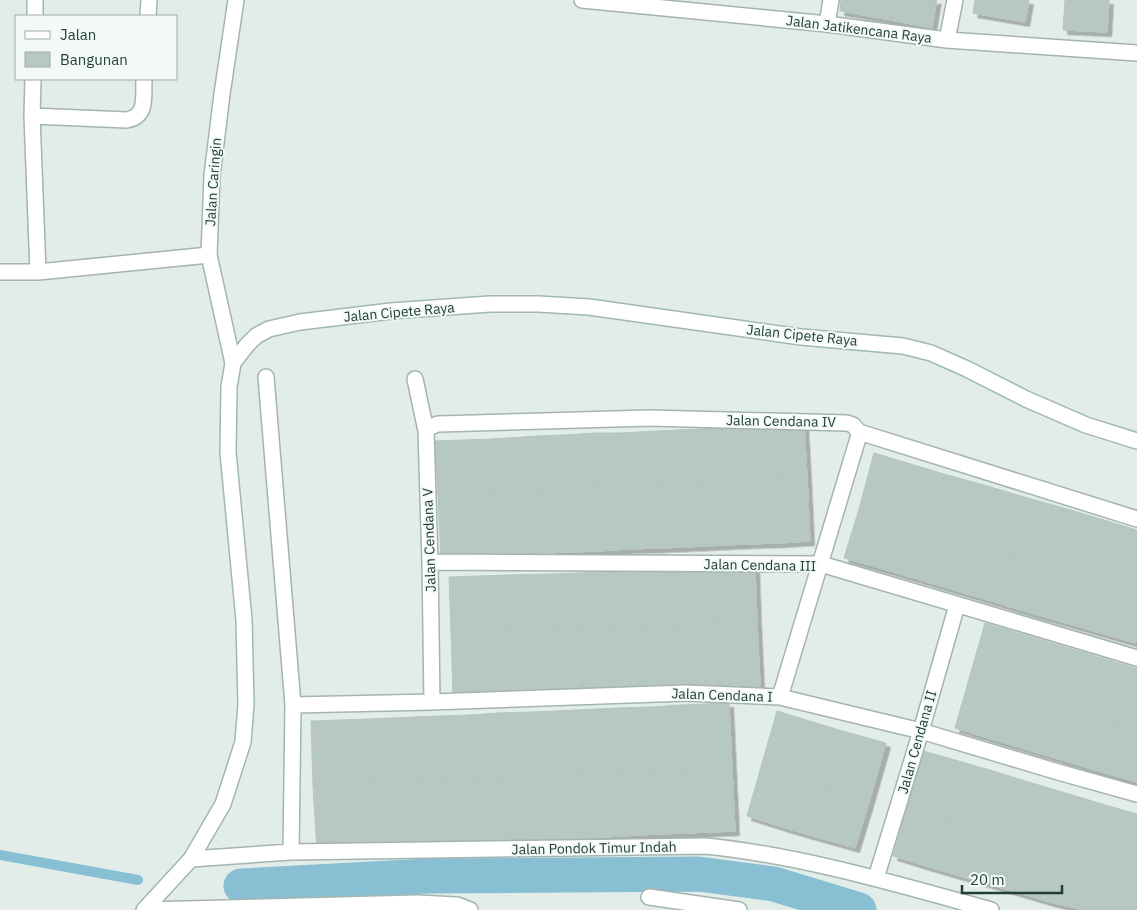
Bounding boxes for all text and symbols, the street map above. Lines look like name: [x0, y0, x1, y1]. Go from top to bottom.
street label: Jalan Jatikencana Raya: [785, 11, 933, 47]
legend: [15, 15, 178, 80]
text: Jalan: [60, 25, 96, 44]
text: Bangunan: [60, 50, 128, 69]
street label: Jalan Caringin: [201, 137, 225, 227]
street label: Jalan Cipete Raya: [343, 298, 456, 326]
street label: Jalan Cipete Raya: [746, 320, 859, 350]
street label: Jalan Cendana IV: [726, 411, 837, 431]
street label: Jalan Cendana V: [418, 487, 440, 592]
street label: Jalan Cendana III: [704, 555, 816, 575]
street label: Jalan Cendana I: [671, 684, 773, 706]
street label: Jalan Cendana II: [894, 688, 940, 796]
street label: Jalan Pondok Timur Indah: [511, 838, 677, 858]
scale bar: [962, 862, 1062, 894]
text: 20 m: [970, 870, 1005, 889]

